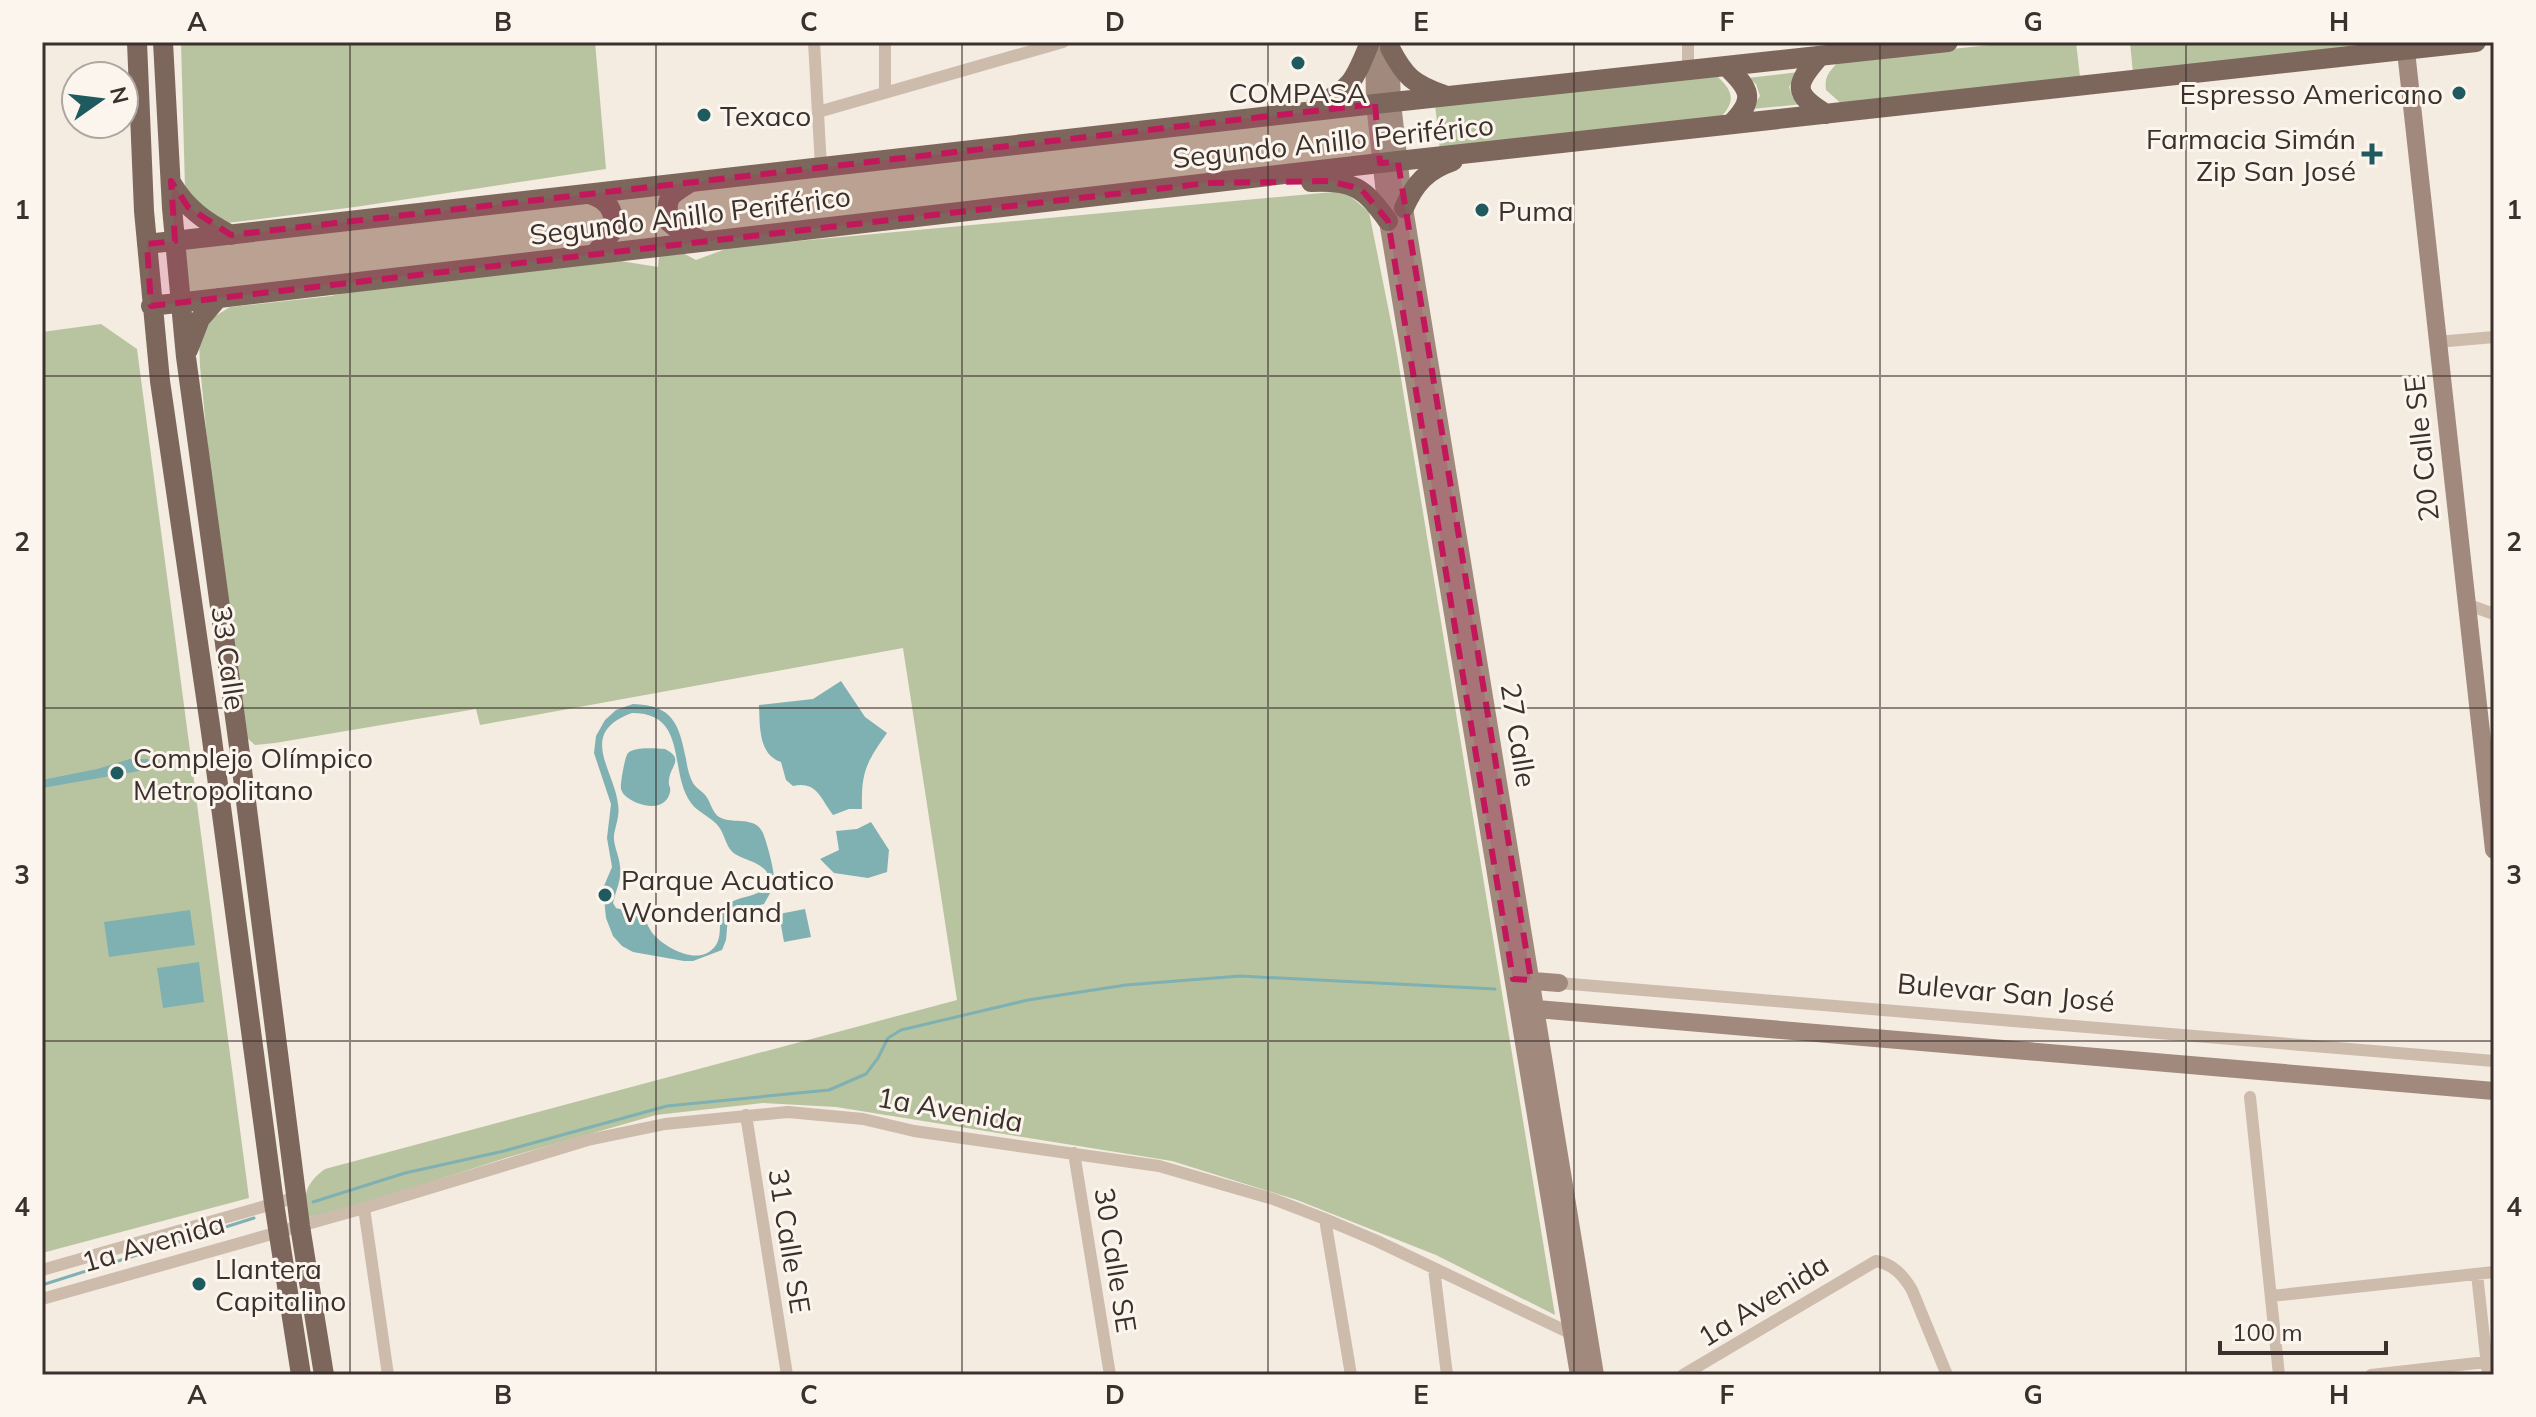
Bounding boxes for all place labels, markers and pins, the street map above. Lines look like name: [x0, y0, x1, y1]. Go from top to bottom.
marker: COMPASA: [1289, 54, 1307, 72]
place label: COMPASA: [1229, 75, 1368, 110]
place label: Espresso Americano: [2180, 76, 2443, 111]
marker: Espresso Americano: [2450, 84, 2468, 102]
place label: Texaco: [720, 98, 811, 133]
marker: Texaco: [695, 106, 713, 124]
place label: Farmacia Simán Zip San José: [2146, 121, 2356, 188]
marker: Farmacia Simán Zip San José: [2363, 145, 2381, 163]
place label: Puma: [1498, 193, 1574, 228]
marker: Puma: [1473, 201, 1491, 219]
place label: Complejo Olímpico Metropolitano: [133, 740, 373, 807]
marker: Complejo Olímpico Metropolitano: [108, 764, 126, 782]
place label: Parque Acuatico Wonderland: [621, 862, 834, 929]
marker: Parque Acuatico Wonderland: [596, 886, 614, 904]
place label: Llantera Capitalino: [215, 1251, 346, 1318]
marker: Llantera Capitalino: [190, 1275, 208, 1293]

